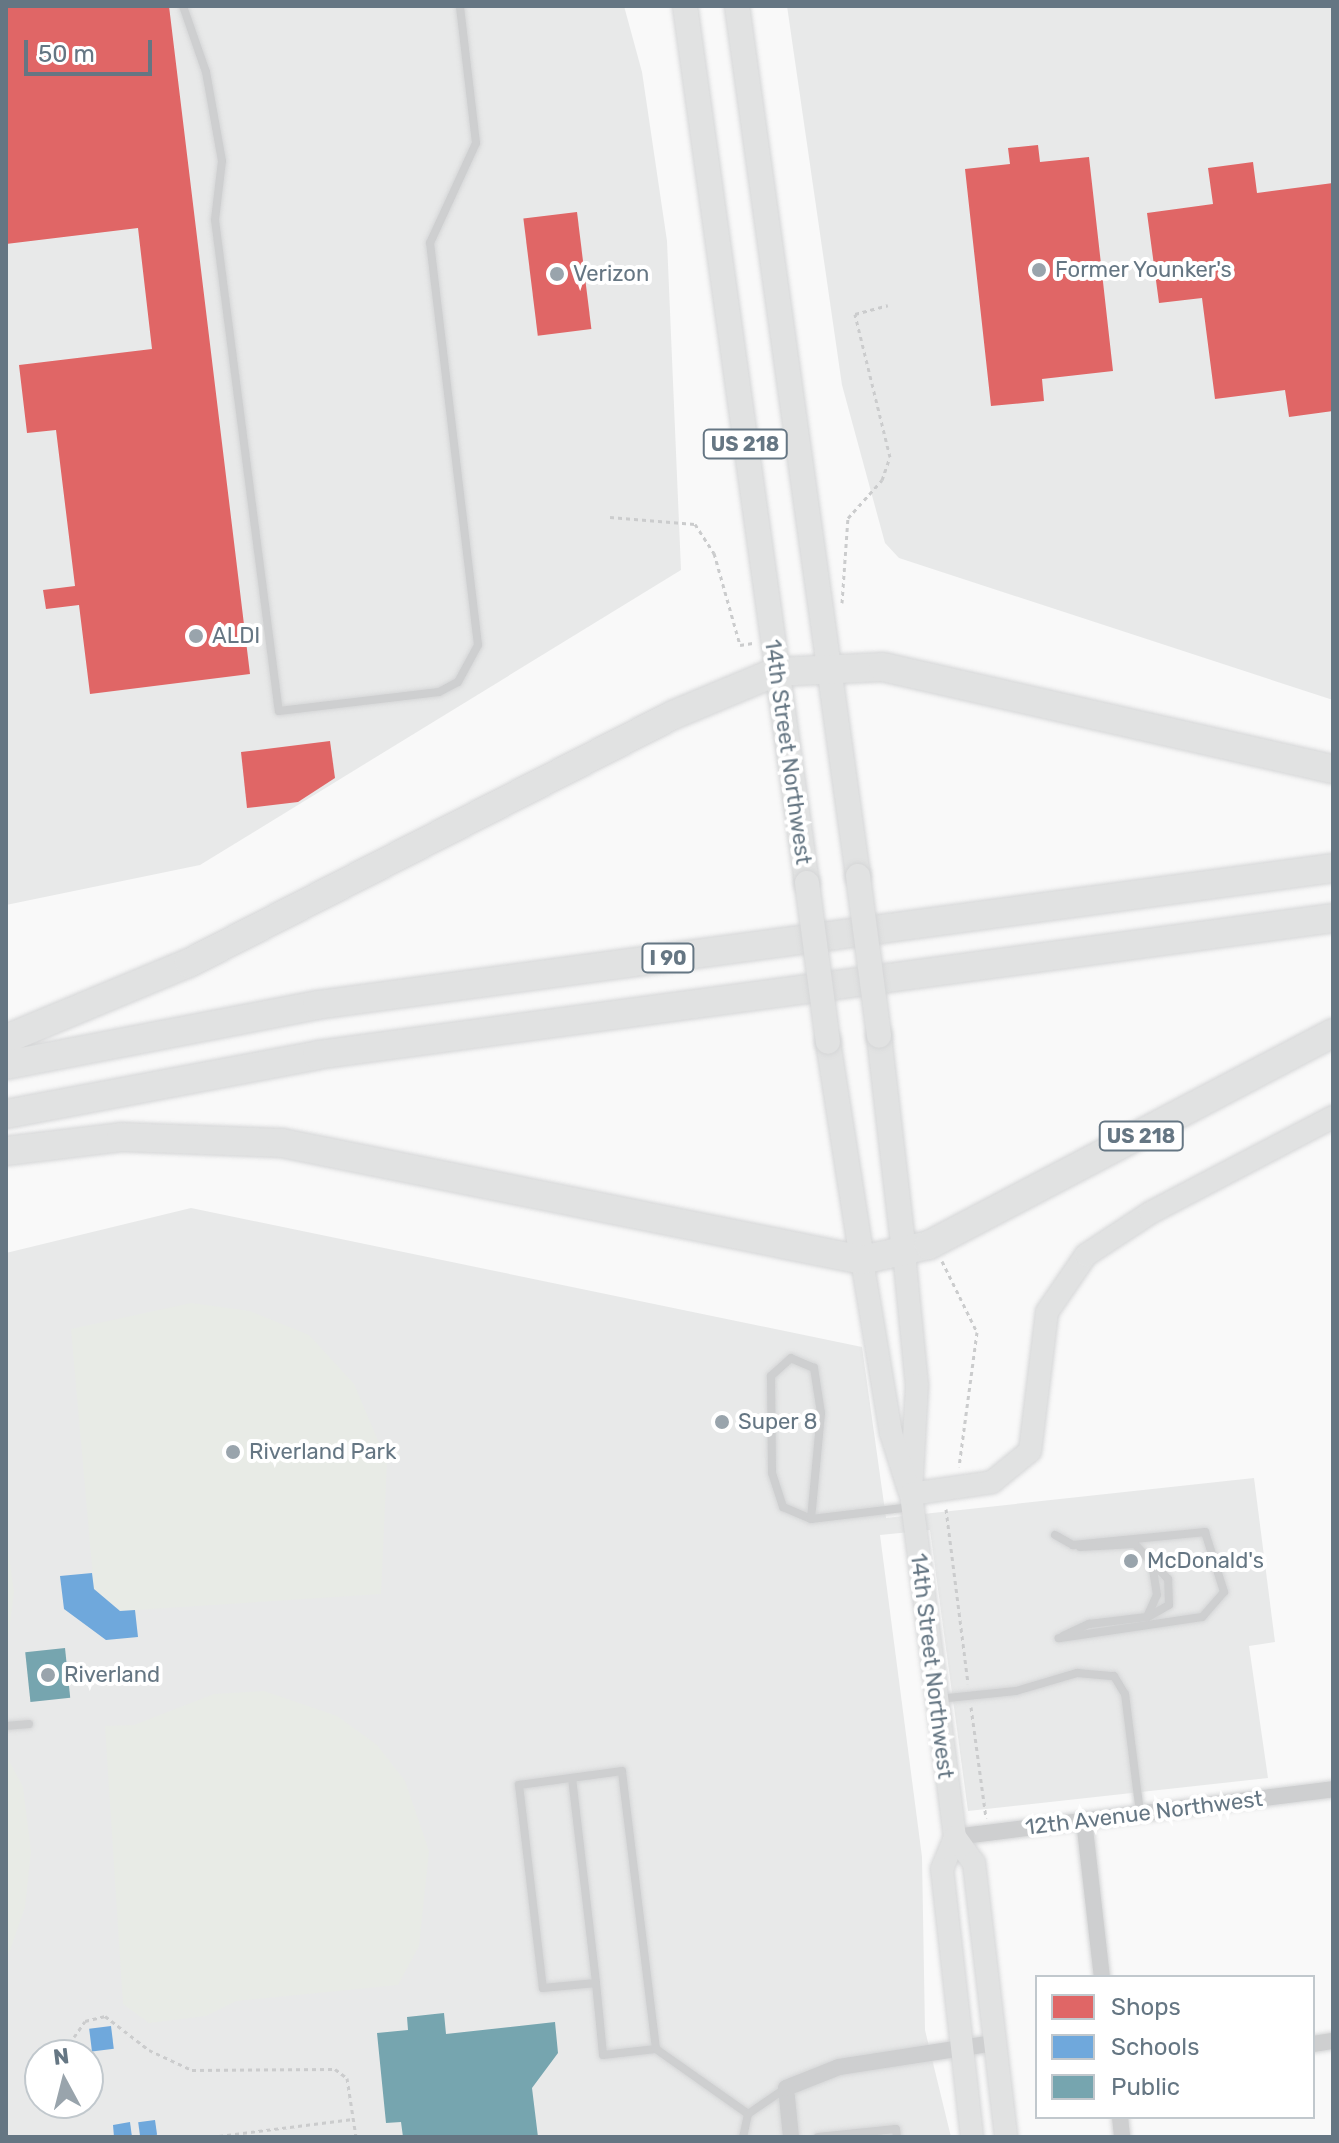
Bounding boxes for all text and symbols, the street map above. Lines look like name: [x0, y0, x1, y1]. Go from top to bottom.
scale bar: [28, 24, 156, 74]
text: 50 m: [38, 40, 95, 68]
place label: Former Younker's: [1055, 257, 1233, 283]
place label: Verizon: [573, 261, 649, 287]
marker: Former Younker's: [1030, 261, 1048, 279]
marker: Verizon: [548, 265, 566, 283]
road number: US 218: [701, 428, 789, 460]
place label: ALDI: [212, 623, 260, 649]
marker: ALDI: [187, 627, 205, 645]
street label: 14th Street Northwest: [759, 638, 817, 866]
road number: I 90: [640, 942, 696, 974]
road number: US 218: [1097, 1120, 1185, 1152]
place label: Super 8: [738, 1409, 818, 1435]
marker: Super 8: [713, 1413, 731, 1431]
place label: Riverland Park: [249, 1439, 396, 1465]
marker: Riverland Park: [224, 1443, 242, 1461]
place label: McDonald's: [1147, 1548, 1264, 1574]
street label: 14th Street Northwest: [905, 1552, 959, 1780]
marker: McDonald's: [1122, 1552, 1140, 1570]
place label: Riverland: [64, 1662, 160, 1688]
marker: Riverland: [39, 1666, 57, 1684]
street label: 12th Avenue Northwest: [1023, 1785, 1265, 1841]
legend: [1035, 1975, 1315, 2119]
text: Shops: [1111, 1993, 1181, 2021]
text: Schools: [1111, 2033, 1199, 2061]
north arrow: [24, 2039, 104, 2119]
text: N: [52, 2042, 71, 2071]
text: Public: [1111, 2073, 1180, 2101]

